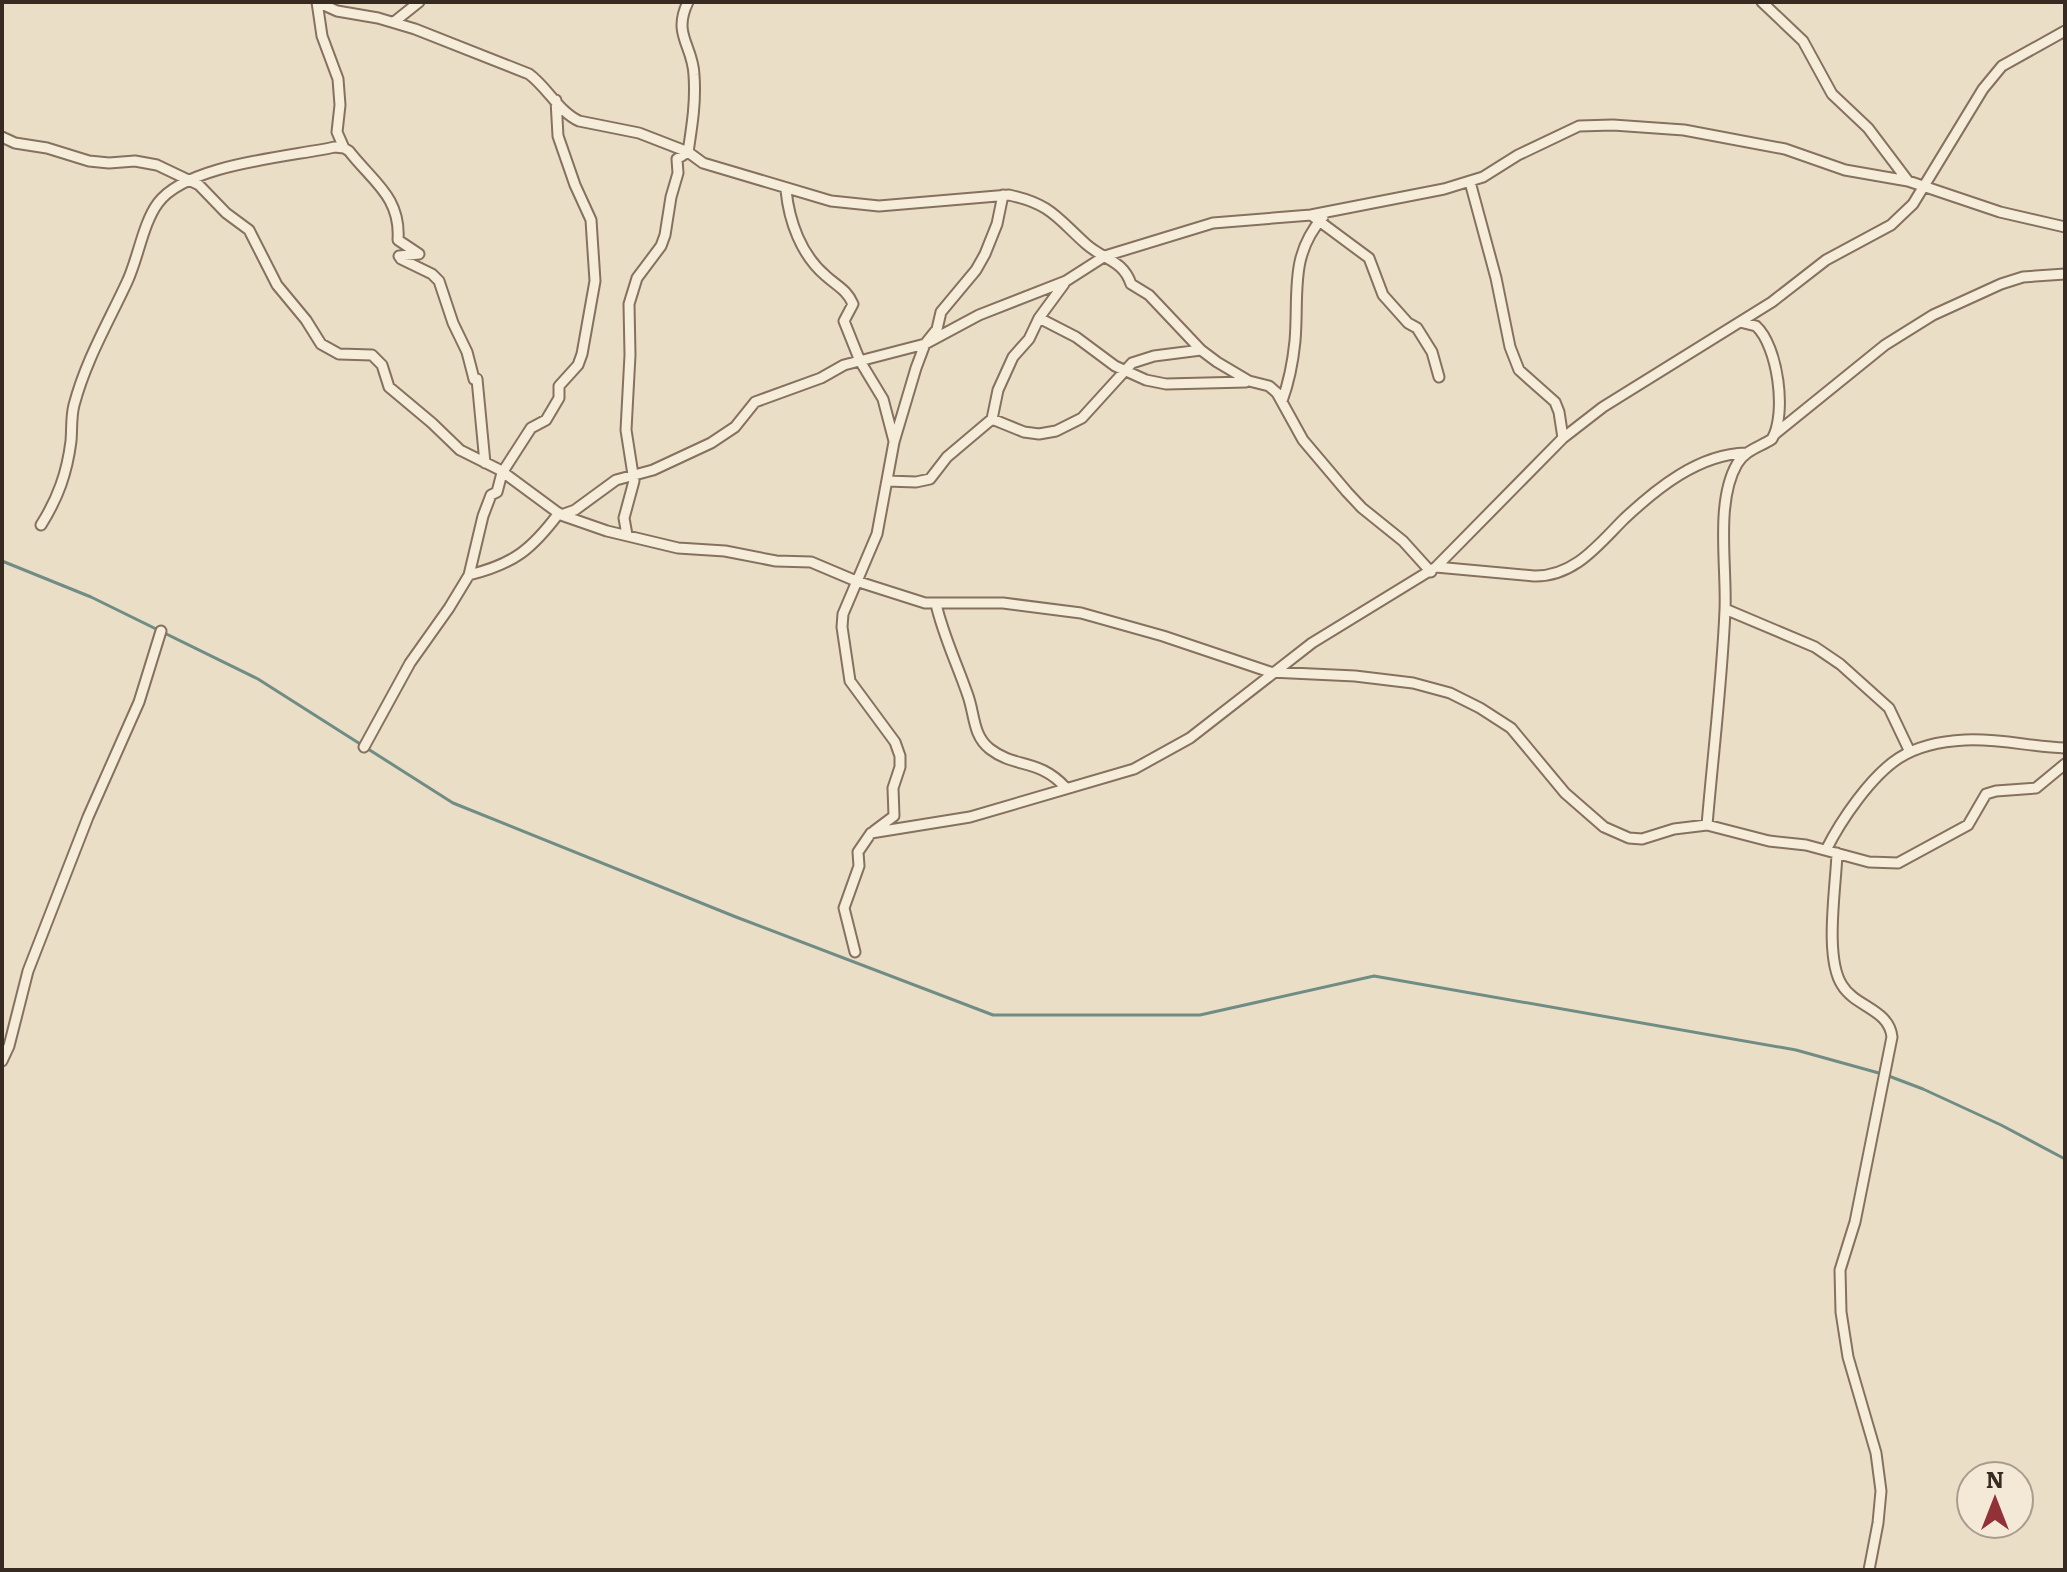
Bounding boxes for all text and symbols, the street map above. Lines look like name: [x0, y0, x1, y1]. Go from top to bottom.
north arrow: [1955, 1460, 2035, 1540]
text: N: [1986, 1462, 2004, 1495]

